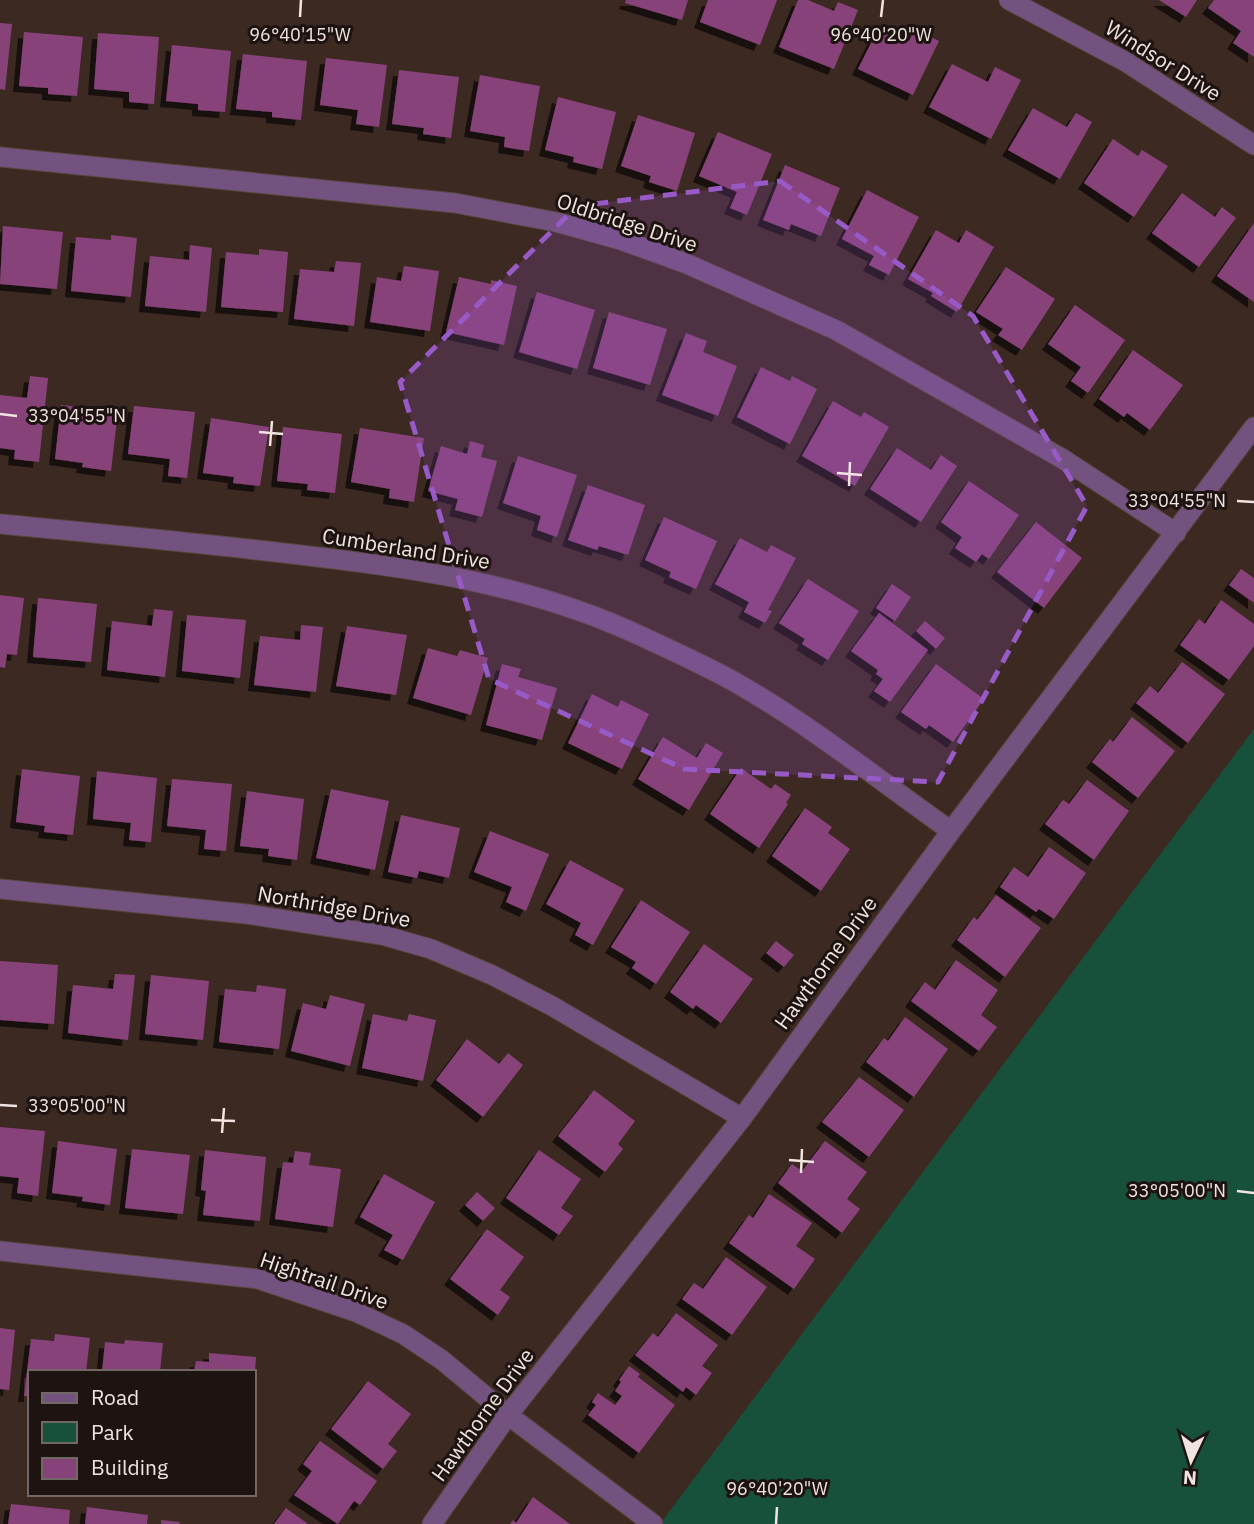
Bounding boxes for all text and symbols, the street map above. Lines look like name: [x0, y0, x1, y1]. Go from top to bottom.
street label: Windsor Drive: [1100, 13, 1227, 107]
text: 96°40'15"W: [249, 23, 351, 46]
text: 96°40'20"W: [830, 23, 932, 46]
street label: Oldbridge Drive: [553, 186, 701, 258]
text: 33°04'55"N: [28, 404, 126, 427]
text: 33°04'55"N: [1128, 489, 1226, 512]
street label: Cumberland Drive: [320, 521, 492, 575]
street label: Northridge Drive: [255, 879, 413, 933]
street label: Hawthorne Drive: [767, 890, 883, 1035]
text: 33°05'00"N: [28, 1094, 126, 1117]
text: 33°05'00"N: [1128, 1179, 1226, 1202]
street label: Hightrail Drive: [256, 1245, 392, 1315]
street label: Hawthorne Drive: [424, 1342, 540, 1487]
legend: [28, 1370, 256, 1496]
text: Road: [91, 1383, 139, 1411]
text: Park: [91, 1418, 134, 1446]
north arrow: [1156, 1426, 1226, 1496]
text: Building: [91, 1453, 168, 1481]
text: N: [1182, 1466, 1198, 1490]
text: 96°40'20"W: [726, 1477, 828, 1500]

